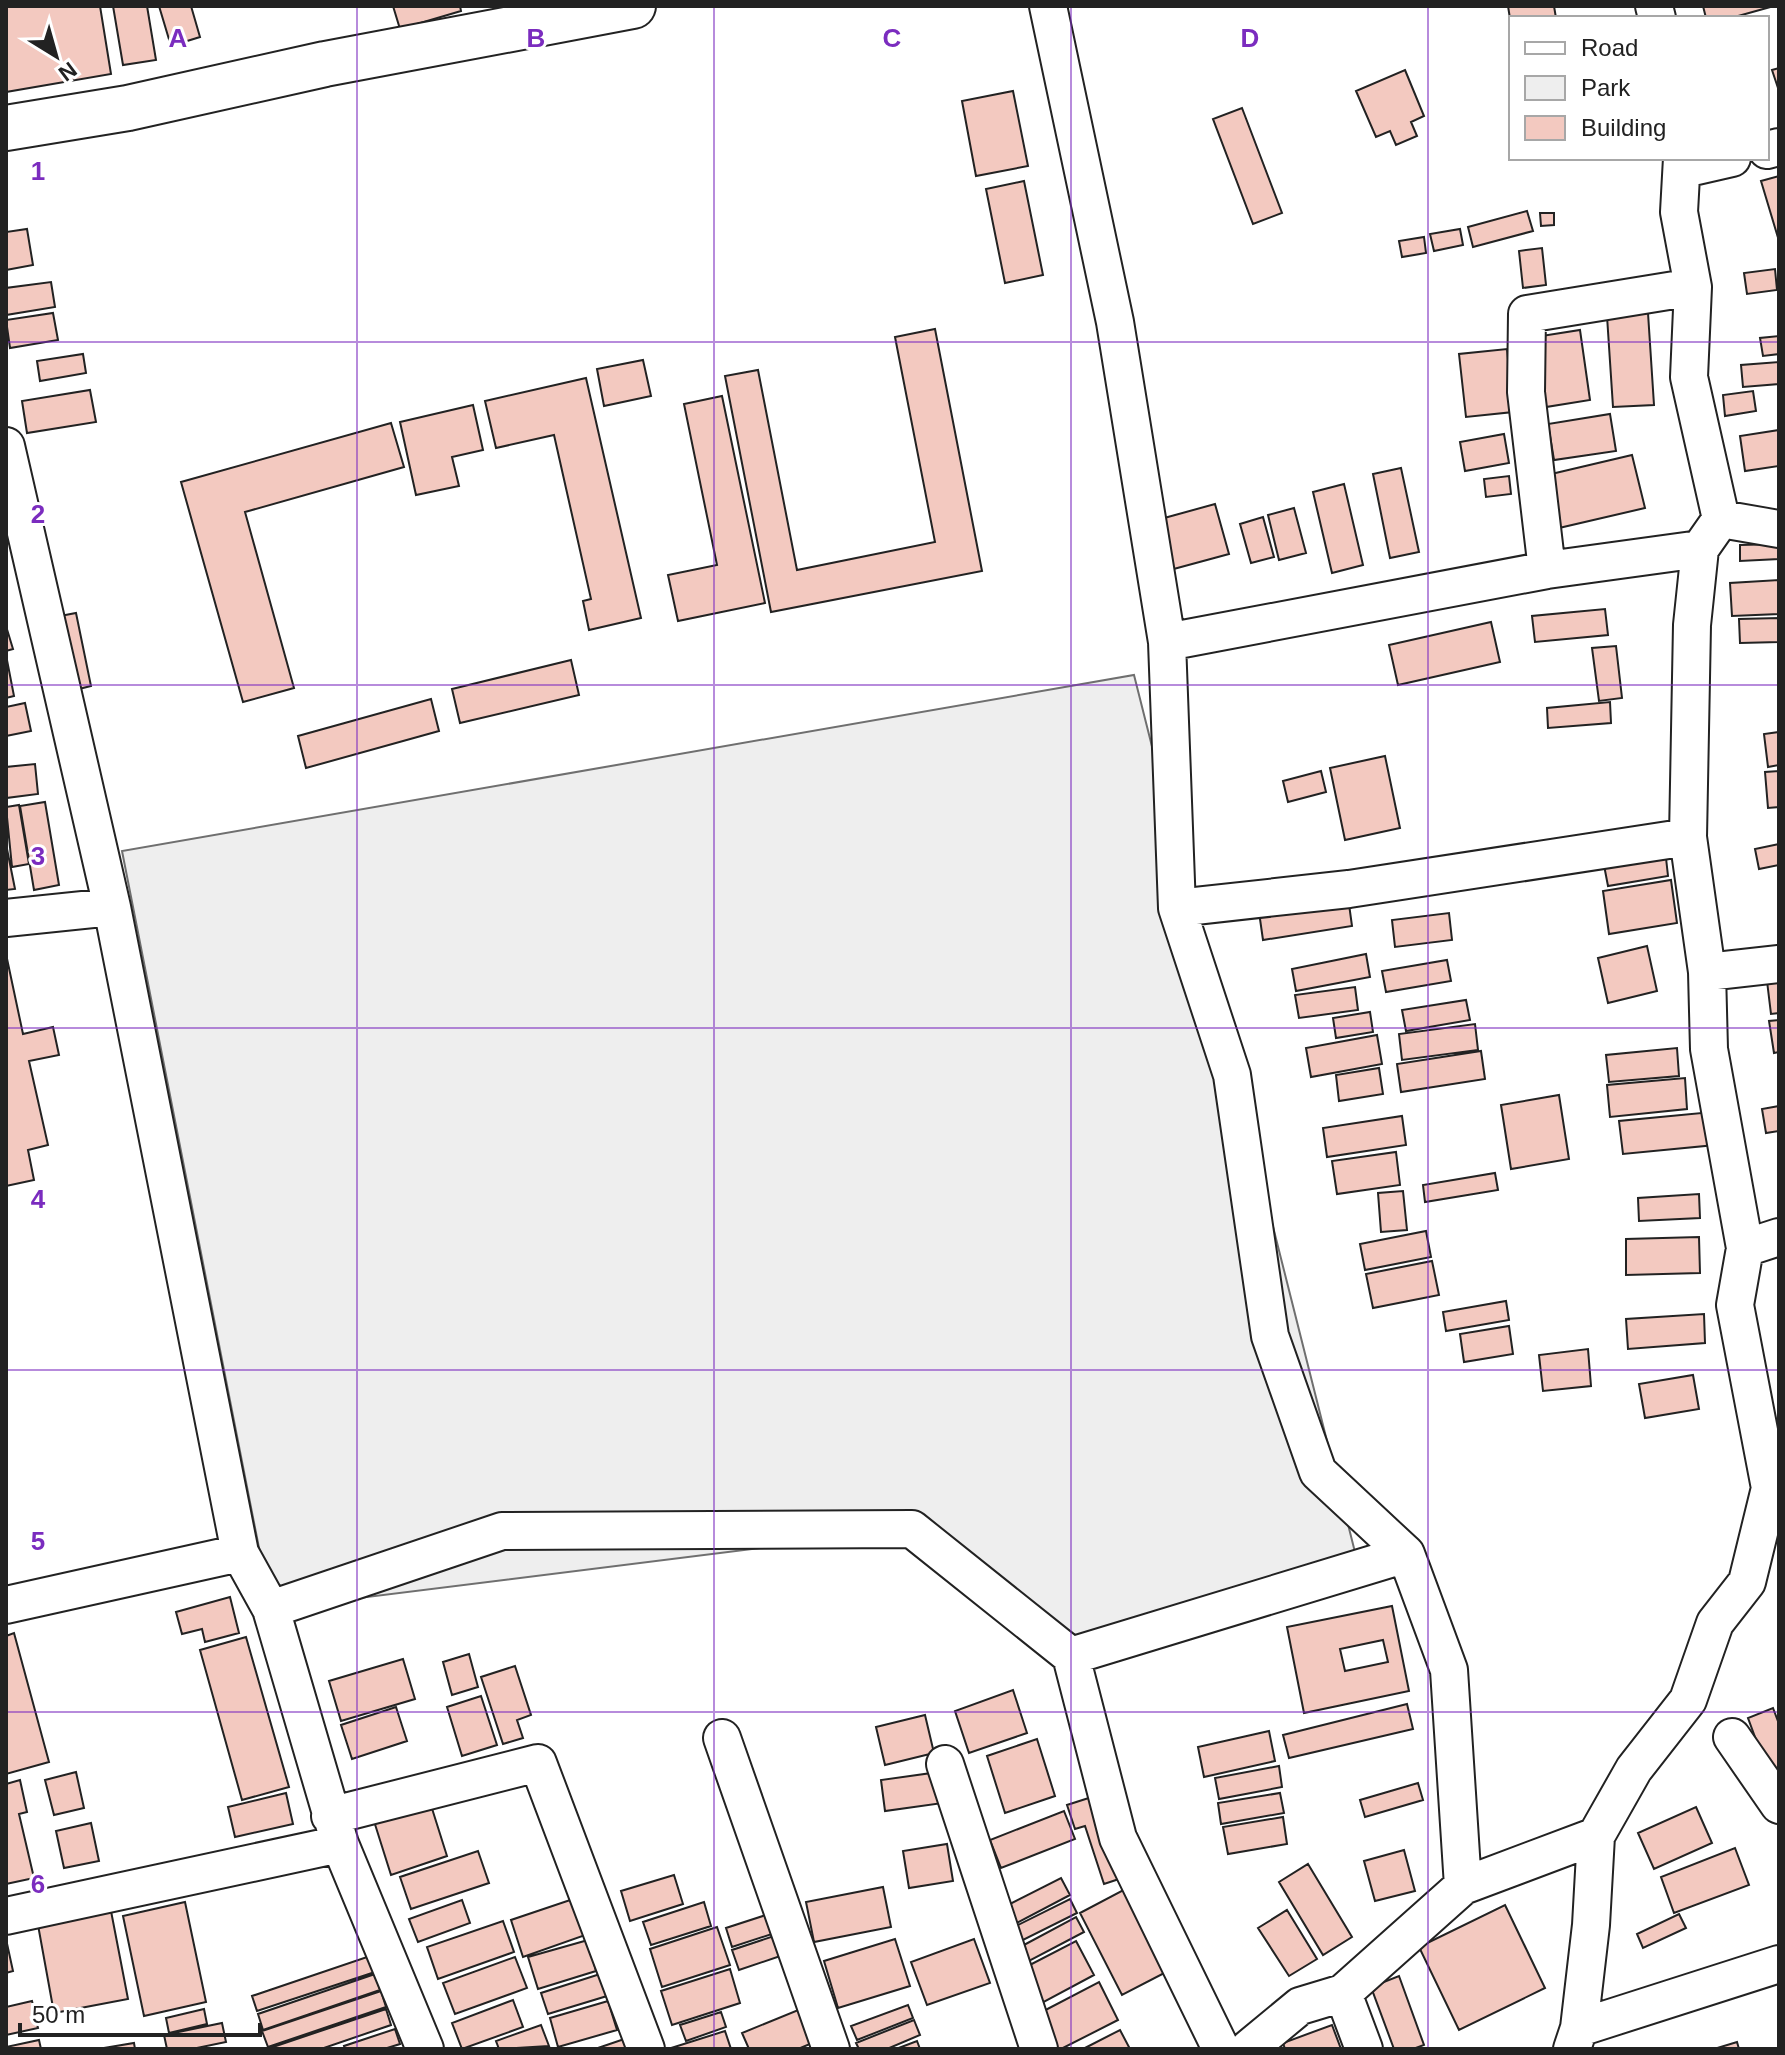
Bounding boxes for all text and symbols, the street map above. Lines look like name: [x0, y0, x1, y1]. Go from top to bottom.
north arrow: [16, 16, 96, 96]
legend: [1509, 16, 1769, 160]
text: A: [169, 23, 188, 53]
text: B: [527, 23, 545, 53]
text: C: [883, 23, 902, 53]
text: D: [1241, 23, 1259, 53]
text: Road: [1581, 34, 1638, 61]
text: N: [54, 57, 82, 86]
text: Park: [1581, 74, 1631, 101]
text: Building: [1581, 114, 1666, 141]
text: 1: [31, 156, 45, 186]
text: 2: [31, 499, 45, 529]
text: 3: [31, 841, 45, 871]
text: 4: [31, 1184, 46, 1214]
text: 5: [31, 1526, 45, 1556]
text: 6: [31, 1869, 45, 1899]
scale bar: [20, 1987, 260, 2037]
text: 50 m: [32, 2001, 85, 2028]

